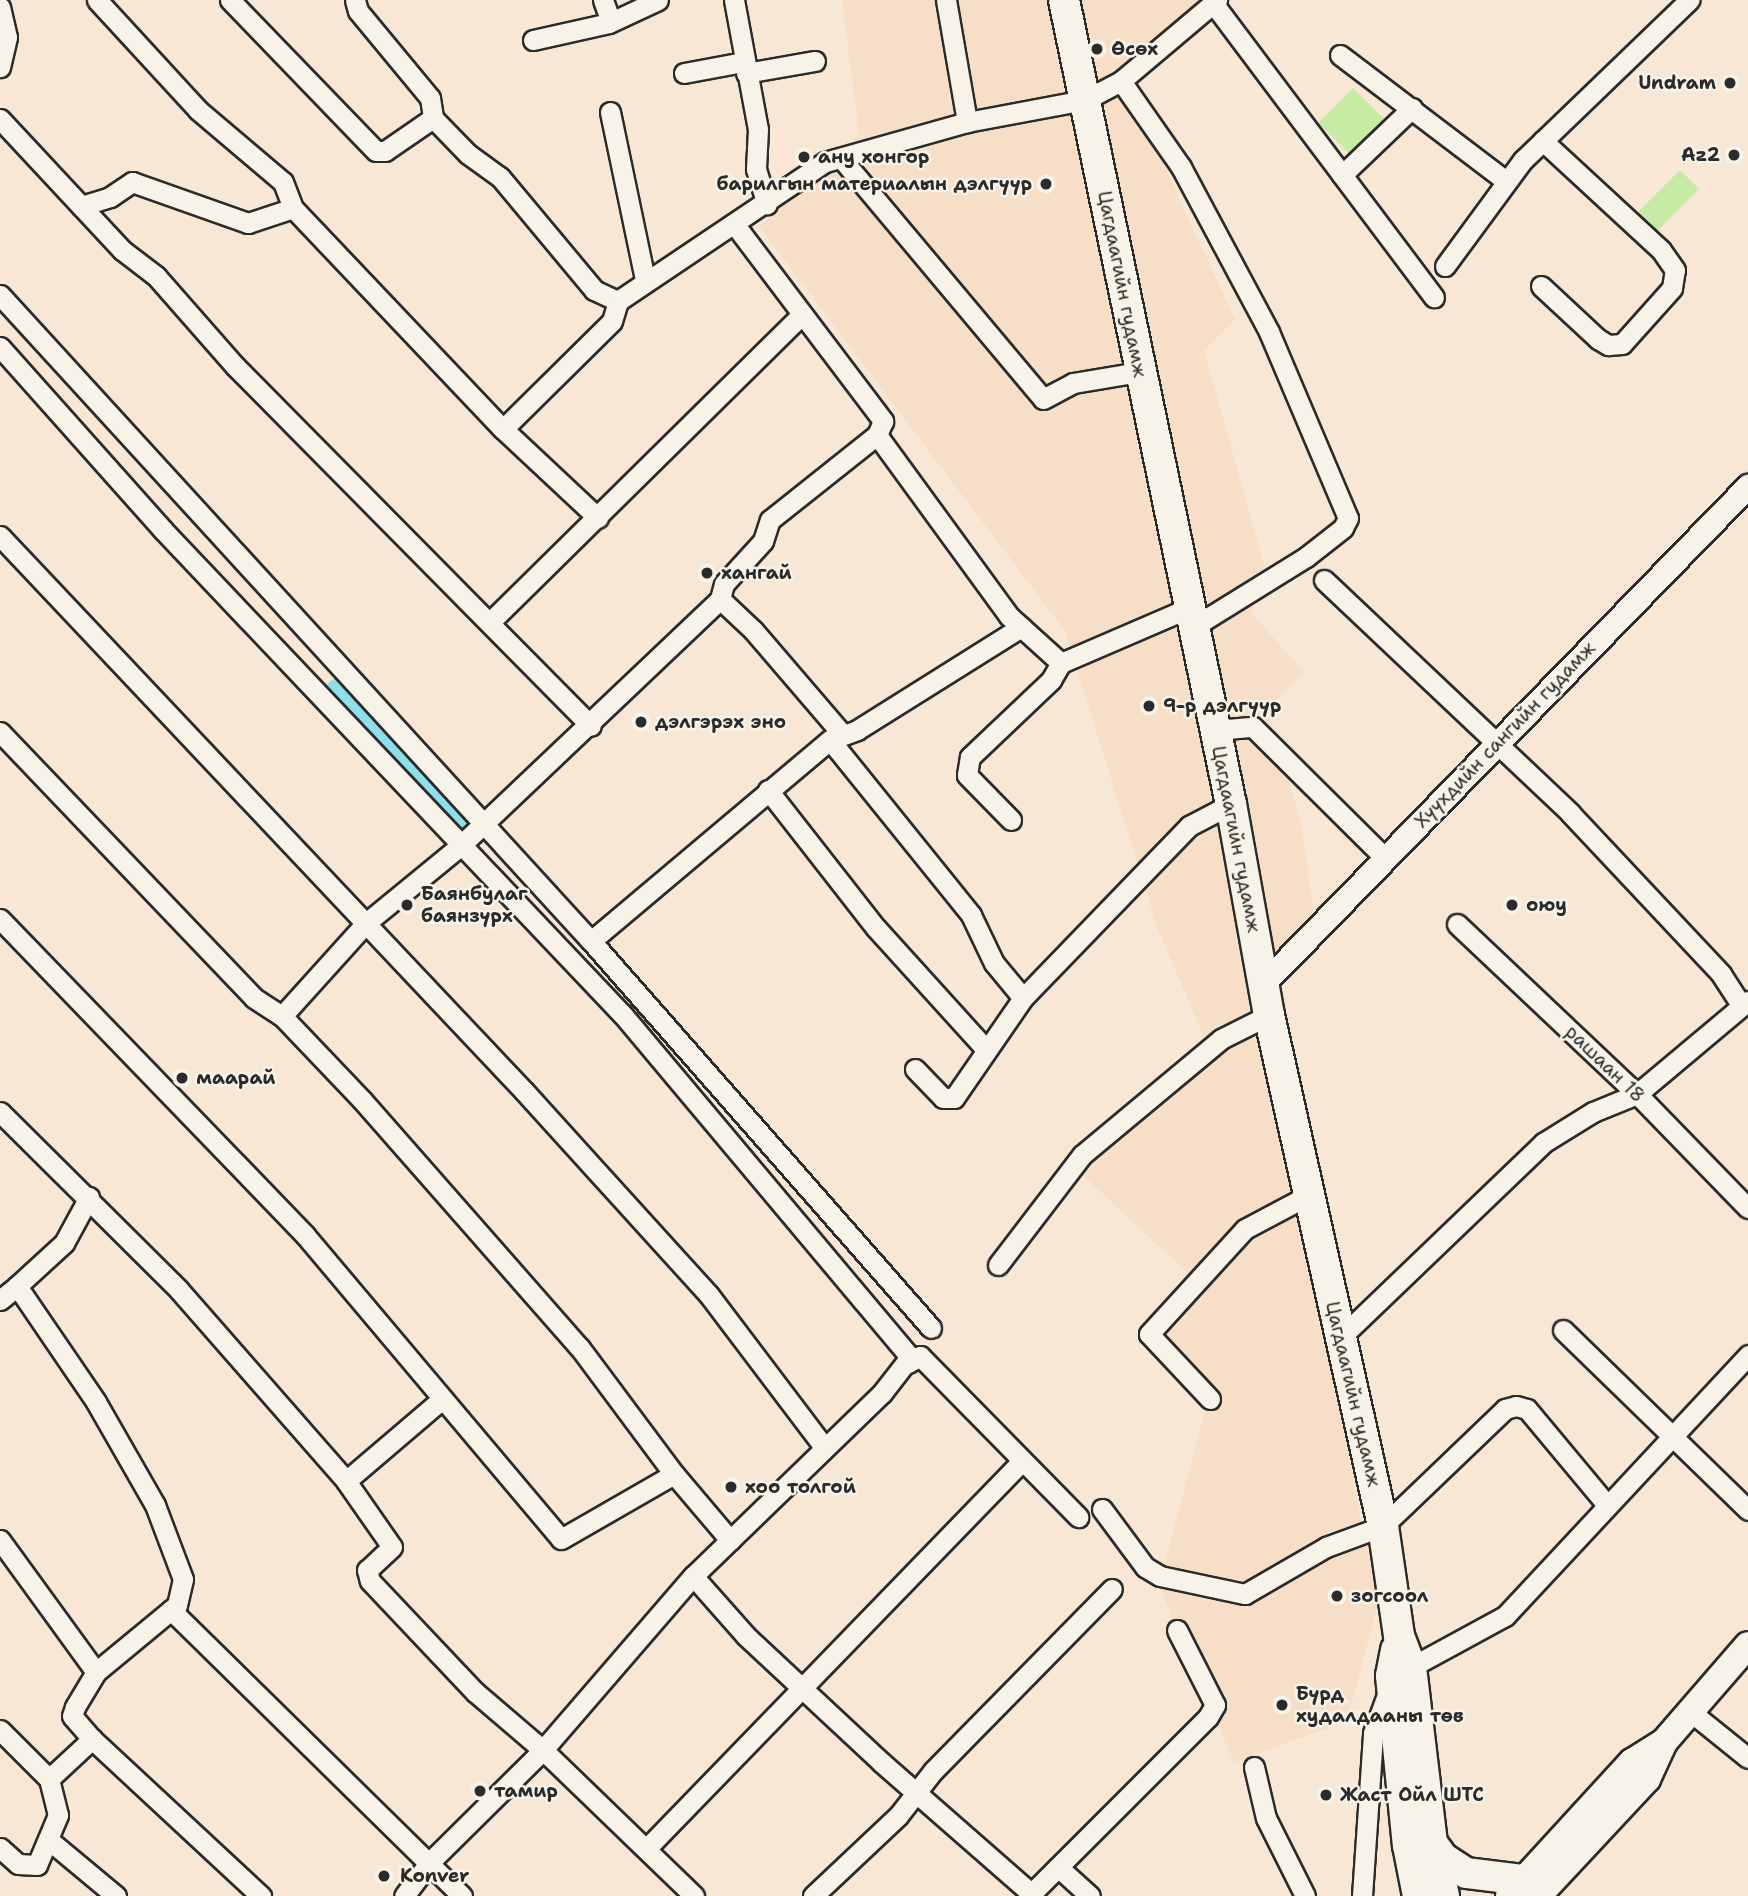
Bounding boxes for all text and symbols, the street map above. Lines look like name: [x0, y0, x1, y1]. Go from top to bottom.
place label: Өсөх: [1111, 38, 1158, 60]
marker: Өсөх: [1089, 41, 1105, 57]
place label: Undram: [1638, 72, 1716, 94]
marker: Undram: [1722, 75, 1738, 91]
place label: Az2: [1681, 144, 1720, 166]
place label: ану хонгор: [818, 146, 929, 168]
marker: Az2: [1726, 147, 1742, 163]
marker: ану хонгор: [796, 149, 812, 165]
place label: барилгын материалын дэлгүүр: [717, 173, 1032, 195]
marker: барилгын материалын дэлгүүр: [1038, 176, 1054, 192]
street label: Цагдаагийн гудамж: [1093, 189, 1151, 379]
place label: хангай: [721, 562, 792, 584]
marker: хангай: [699, 565, 715, 581]
street label: Хүүхдийн сангийн гудамж: [1410, 637, 1600, 833]
place label: 9-р дэлгүүр: [1163, 695, 1281, 717]
marker: 9-р дэлгүүр: [1141, 698, 1157, 714]
place label: дэлгэрэх эно: [655, 711, 786, 733]
marker: дэлгэрэх эно: [633, 714, 649, 730]
street label: Цагдаагийн гудамж: [1207, 744, 1265, 934]
place label: Баянбулаг баянзүрх: [421, 883, 528, 927]
place label: оюу: [1526, 894, 1567, 916]
marker: Баянбулаг баянзүрх: [399, 897, 415, 913]
marker: оюу: [1504, 897, 1520, 913]
street label: рашаан 18: [1561, 1021, 1649, 1107]
place label: маарай: [196, 1067, 276, 1089]
marker: маарай: [174, 1070, 190, 1086]
street label: Цагдаагийн гудамж: [1321, 1299, 1385, 1489]
place label: хоо толгой: [745, 1476, 856, 1498]
marker: хоо толгой: [723, 1479, 739, 1495]
place label: зогсоол: [1351, 1585, 1428, 1607]
marker: зогсоол: [1329, 1588, 1345, 1604]
place label: Бүрд худалдааны төв: [1296, 1683, 1464, 1727]
marker: Бүрд худалдааны төв: [1274, 1697, 1290, 1713]
place label: тамир: [494, 1780, 558, 1802]
marker: тамир: [472, 1783, 488, 1799]
place label: Жаст Ойл ШТС: [1340, 1784, 1484, 1806]
marker: Жаст Ойл ШТС: [1318, 1787, 1334, 1803]
place label: Konver: [400, 1865, 469, 1887]
marker: Konver: [374, 1866, 394, 1886]

